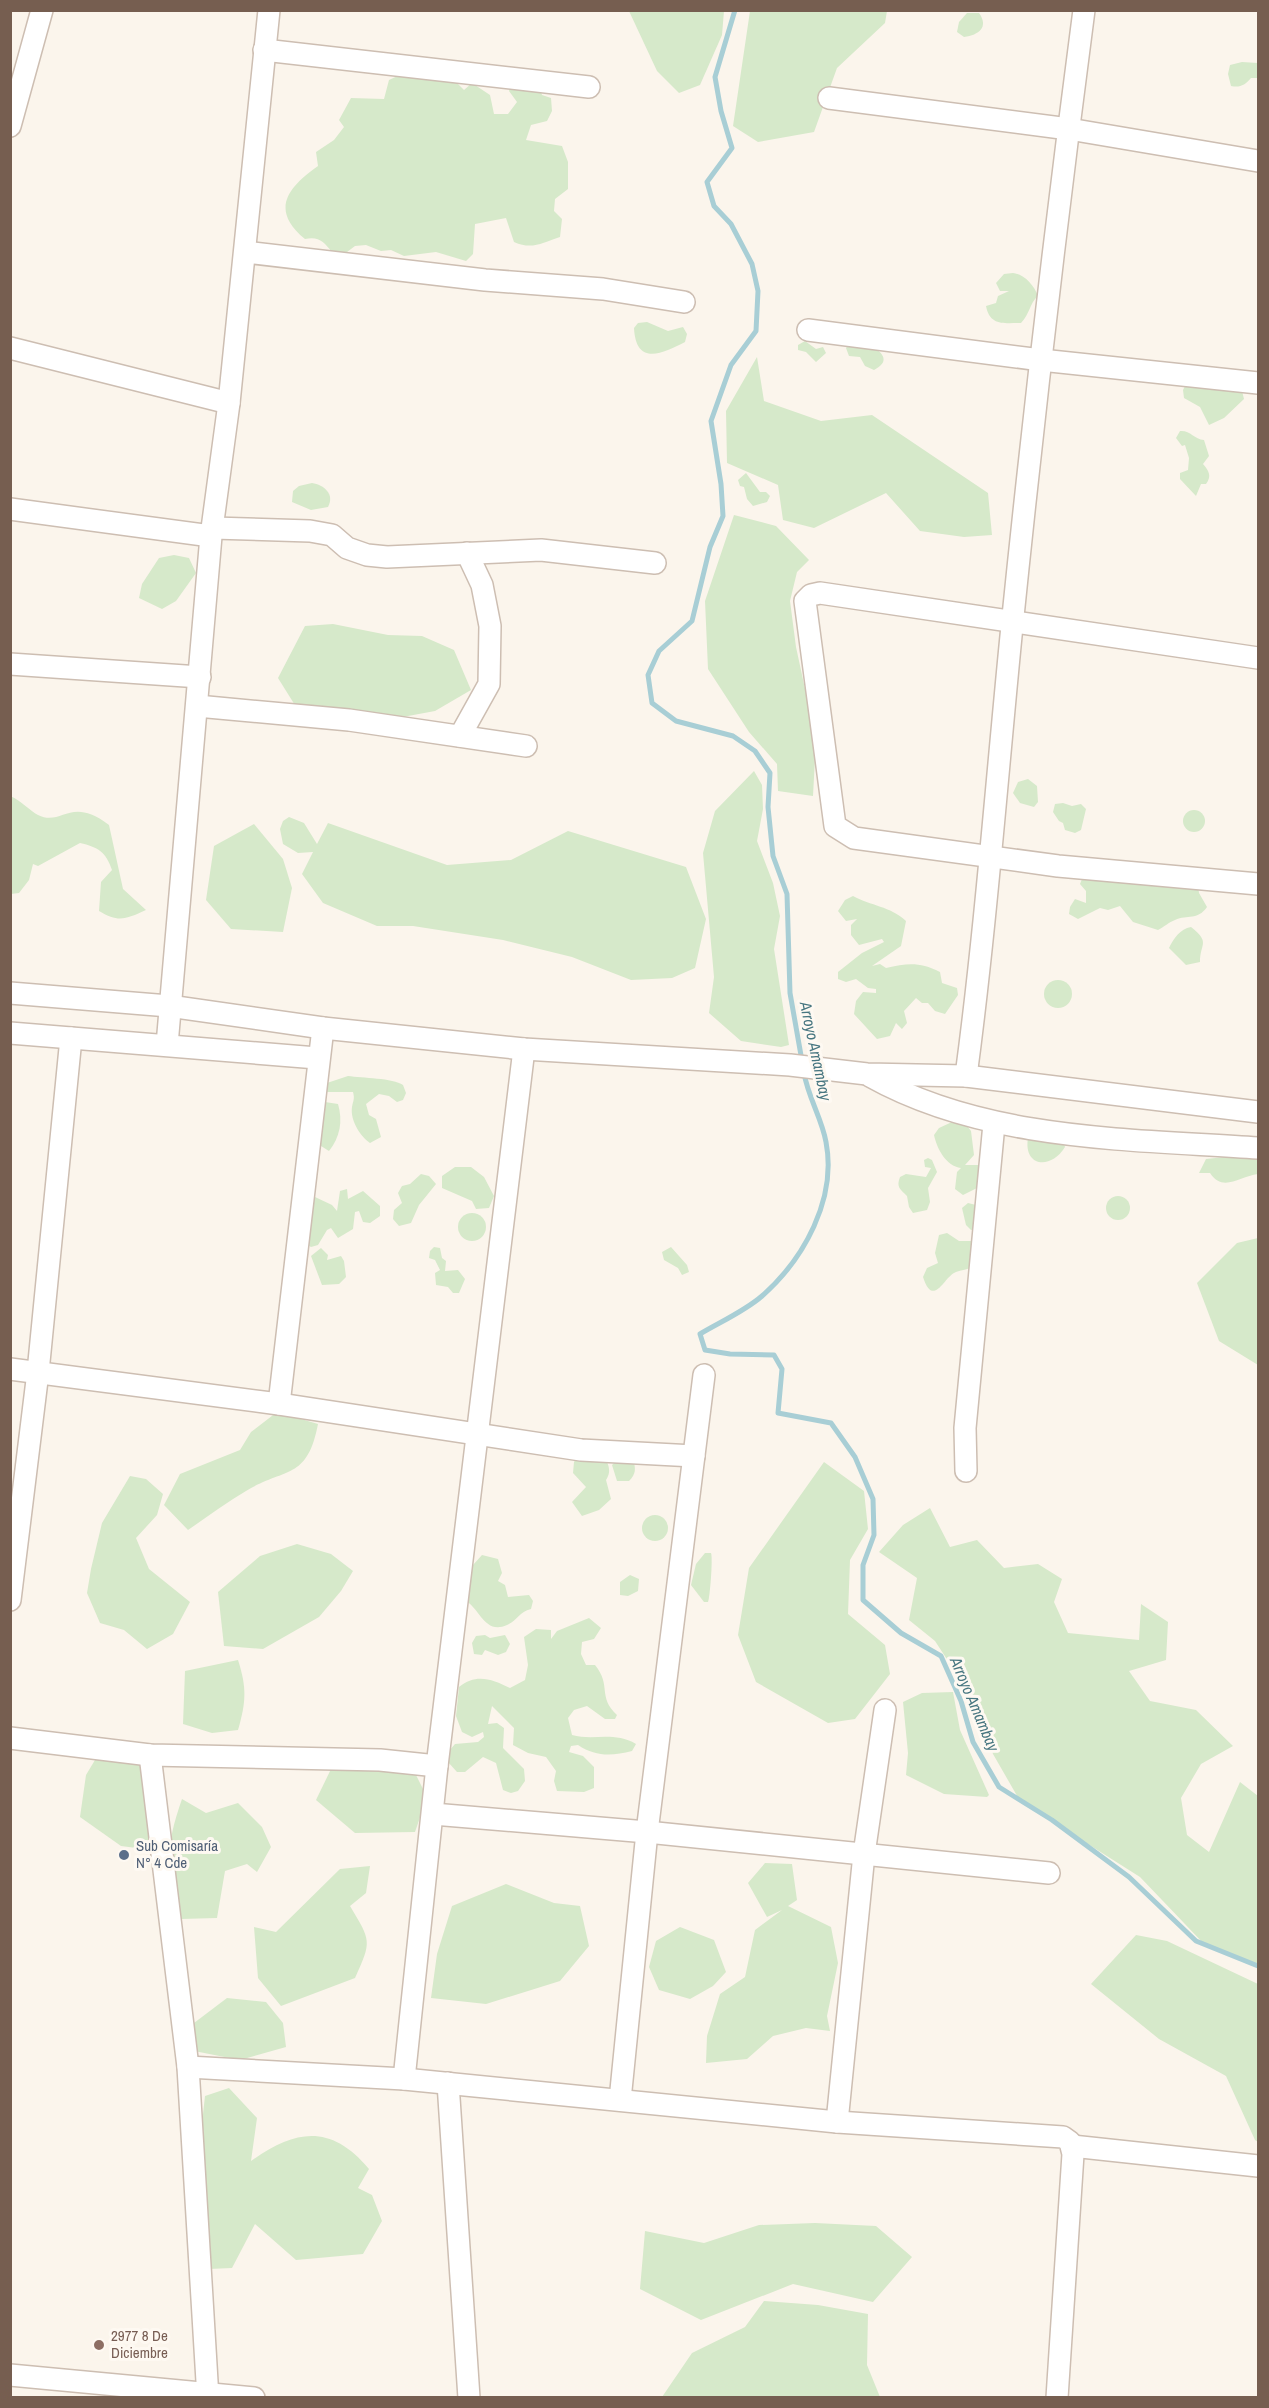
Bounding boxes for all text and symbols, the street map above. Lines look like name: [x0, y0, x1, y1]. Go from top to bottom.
water label: Arroyo Amambay: [795, 999, 838, 1104]
water label: Arroyo Amambay: [945, 1653, 1005, 1756]
place label: Sub Comisaría N° 4 Cde: [136, 1835, 218, 1873]
marker: Sub Comisaría N° 4 Cde: [117, 1848, 131, 1862]
place label: 2977 8 De Diciembre: [111, 2325, 168, 2363]
marker: 2977 8 De Diciembre: [92, 2338, 106, 2352]

